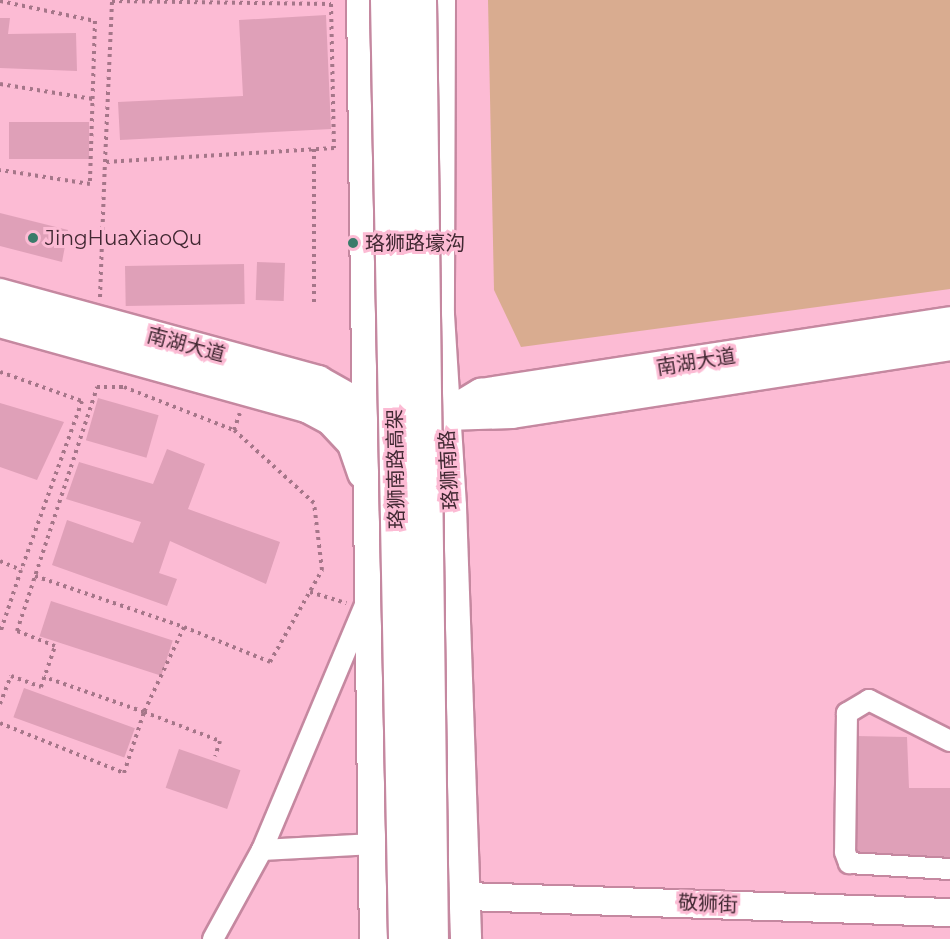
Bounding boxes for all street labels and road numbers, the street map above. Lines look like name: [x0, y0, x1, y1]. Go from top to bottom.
street label: 南湖大道: [144, 323, 228, 367]
street label: 南湖大道: [655, 344, 737, 380]
street label: 珞狮南路高架: [383, 409, 409, 529]
street label: 珞狮南路: [435, 429, 463, 511]
street label: 敬狮街: [678, 891, 738, 917]

